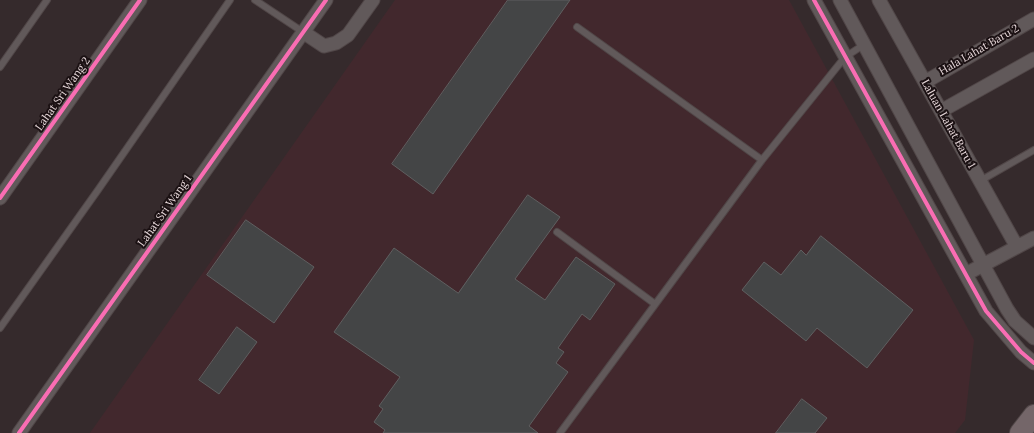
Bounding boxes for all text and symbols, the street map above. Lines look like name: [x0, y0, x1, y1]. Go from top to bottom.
street label: Hala Lahat Baru 2: [937, 22, 1021, 78]
street label: Lahat Sri Wang 2: [33, 55, 93, 133]
street label: Laluan Lahat Baru 1: [918, 77, 978, 171]
street label: Lahat Sri Wang 1: [135, 173, 195, 249]

